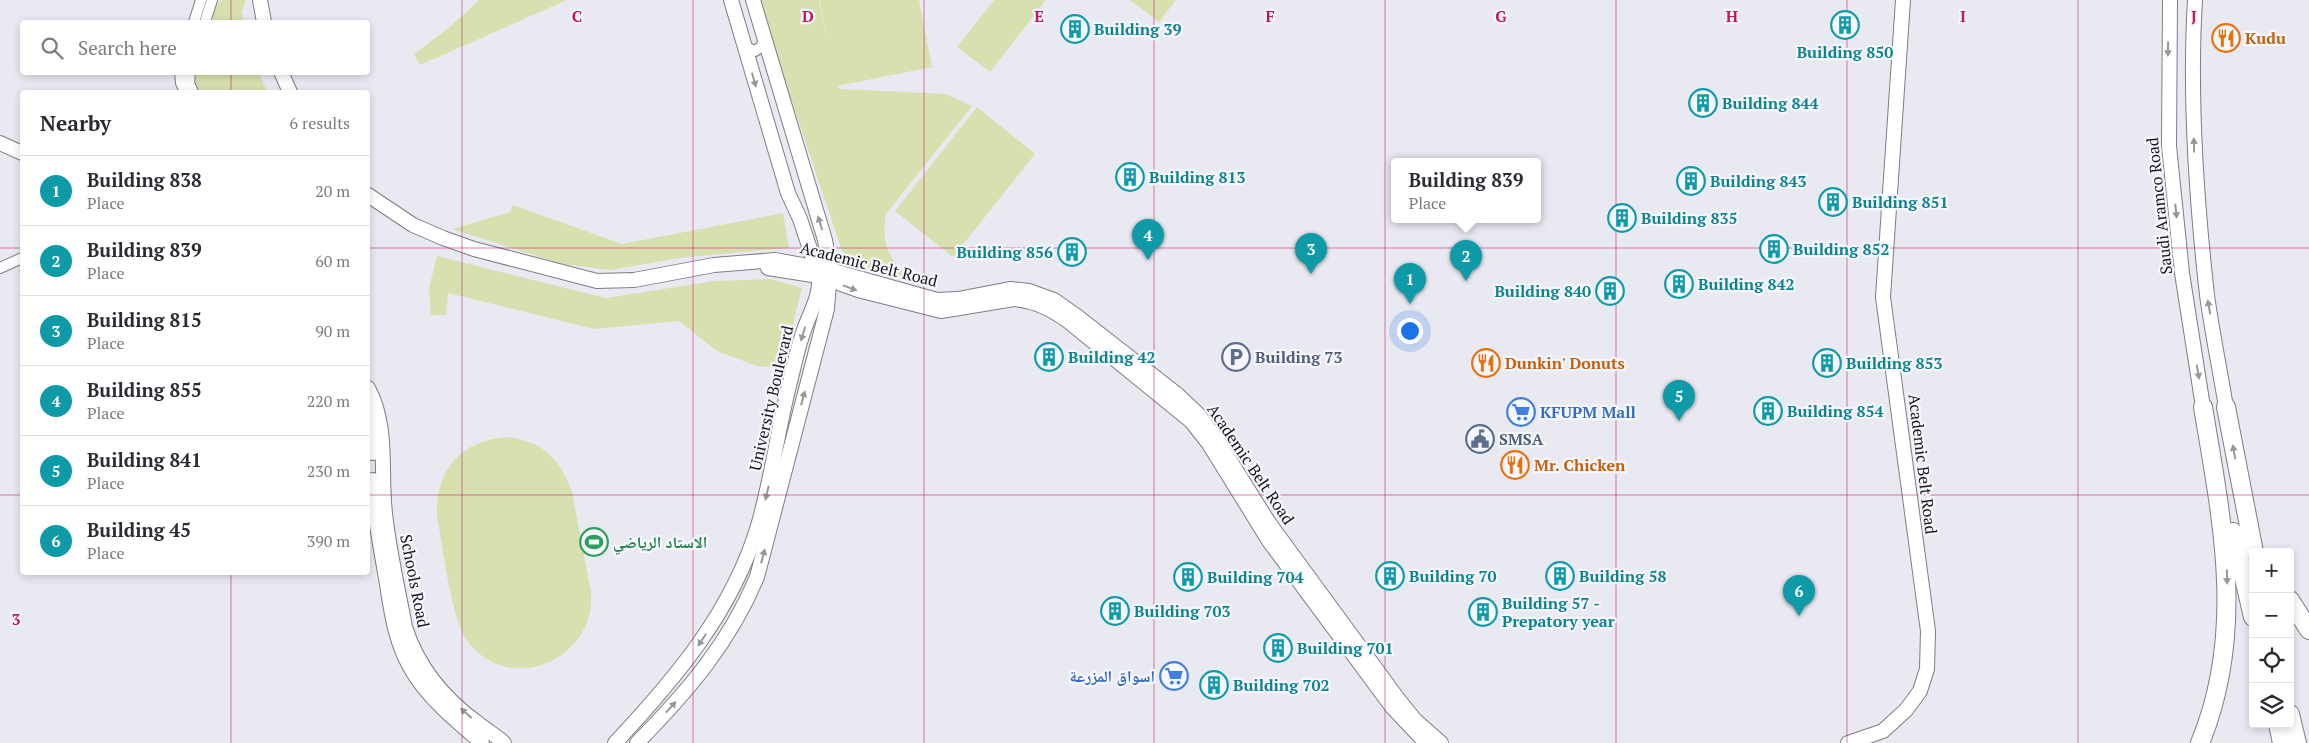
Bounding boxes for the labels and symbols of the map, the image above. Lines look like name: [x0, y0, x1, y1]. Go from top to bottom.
text: C: [572, 5, 582, 27]
text: D: [802, 5, 814, 27]
text: E: [1034, 5, 1044, 27]
text: F: [1265, 5, 1275, 27]
text: G: [1495, 5, 1507, 27]
text: H: [1726, 5, 1738, 27]
text: I: [1960, 5, 1966, 27]
text: J: [2191, 5, 2197, 27]
building icon: Building 850: [1830, 10, 1860, 40]
building icon: Building 39: [1060, 14, 1090, 44]
place label: Building 39: [1094, 18, 1182, 40]
restaurant icon: Kudu: [2211, 23, 2241, 53]
place label: Kudu: [2245, 27, 2286, 49]
place label: Building 850: [1797, 41, 1893, 63]
one-way arrow: [2164, 41, 2172, 57]
one-way arrow: [751, 73, 759, 88]
building icon: Building 844: [1688, 88, 1718, 118]
place label: Building 844: [1722, 92, 1819, 114]
street label: Saudi Aramco Road: [2141, 136, 2177, 276]
one-way arrow: [2190, 137, 2198, 153]
building icon: Building 813: [1115, 162, 1145, 192]
place label: Building 813: [1149, 166, 1246, 188]
building icon: Building 843: [1676, 166, 1706, 196]
place label: Building 843: [1710, 170, 1807, 192]
building icon: Building 851: [1818, 187, 1848, 217]
place label: Building 851: [1852, 191, 1949, 213]
building icon: Building 835: [1607, 203, 1637, 233]
one-way arrow: [2172, 203, 2180, 219]
place label: Building 835: [1641, 207, 1738, 229]
one-way arrow: [815, 215, 823, 230]
pin: 4: [1132, 219, 1164, 260]
pin: 3: [1295, 233, 1327, 274]
building icon: Building 852: [1759, 234, 1789, 264]
street label: Academic Belt Road: [798, 236, 940, 292]
building icon: Building 856: [1057, 237, 1087, 267]
place label: Building 852: [1793, 238, 1890, 260]
pin: 2: [1450, 240, 1482, 281]
place label: Building 856: [956, 241, 1053, 263]
pin: 1: [1394, 263, 1426, 304]
building icon: Building 842: [1664, 269, 1694, 299]
place label: Building 842: [1698, 273, 1795, 295]
building icon: Building 840: [1595, 276, 1625, 306]
place label: Building 840: [1494, 280, 1591, 302]
one-way arrow: [843, 285, 858, 292]
one-way arrow: [2205, 299, 2213, 315]
your location: [1397, 318, 1423, 344]
street label: University Boulevard: [744, 323, 798, 473]
one-way arrow: [799, 327, 807, 342]
building icon: Building 42: [1034, 342, 1064, 372]
parking icon: Building 73: [1221, 342, 1251, 372]
place label: Building 42: [1068, 346, 1156, 368]
place label: Building 73: [1255, 346, 1343, 368]
restaurant icon: Dunkin' Donuts: [1471, 348, 1501, 378]
building icon: Building 853: [1812, 348, 1842, 378]
place label: Dunkin' Donuts: [1505, 352, 1625, 374]
place label: Building 853: [1846, 352, 1943, 374]
one-way arrow: [2194, 364, 2202, 380]
pin: 5: [1663, 380, 1695, 421]
one-way arrow: [800, 391, 808, 406]
street label: Academic Belt Road: [1903, 393, 1943, 535]
building icon: Building 854: [1753, 396, 1783, 426]
supermarket icon: KFUPM Mall: [1506, 397, 1536, 427]
street label: Academic Belt Road: [1202, 399, 1300, 529]
place label: Building 854: [1787, 400, 1884, 422]
place label: KFUPM Mall: [1540, 401, 1636, 423]
public building icon: SMSA: [1465, 424, 1495, 454]
place label: SMSA: [1499, 428, 1544, 450]
one-way arrow: [2230, 444, 2238, 460]
restaurant icon: Mr. Chicken: [1500, 450, 1530, 480]
place label: Mr. Chicken: [1534, 454, 1626, 476]
one-way arrow: [763, 485, 771, 500]
sports icon: الاستاد الرياضي: [579, 527, 609, 557]
place label: الاستاد الرياضي: [613, 531, 707, 555]
street label: Schools Road: [395, 533, 435, 630]
one-way arrow: [759, 548, 767, 563]
building icon: Building 70: [1375, 561, 1405, 591]
building icon: Building 58: [1545, 561, 1575, 591]
building icon: Building 704: [1173, 562, 1203, 592]
place label: Building 70: [1409, 565, 1497, 587]
place label: Building 58: [1579, 565, 1667, 587]
place label: Building 704: [1207, 566, 1304, 588]
one-way arrow: [2223, 569, 2231, 585]
pin: 6: [1783, 575, 1815, 616]
place label: Building 57 - Prepatory year: [1502, 592, 1615, 632]
building icon: Building 703: [1100, 596, 1130, 626]
building icon: Building 57 - Prepatory year: [1468, 597, 1498, 627]
place label: Building 703: [1134, 600, 1231, 622]
text: 3: [11, 608, 21, 630]
one-way arrow: [697, 633, 707, 647]
building icon: Building 701: [1263, 633, 1293, 663]
place label: Building 701: [1297, 637, 1394, 659]
supermarket icon: اسواق المزرعة: [1159, 661, 1189, 691]
place label: اسواق المزرعة: [1069, 665, 1155, 687]
building icon: Building 702: [1199, 670, 1229, 700]
place label: Building 702: [1233, 674, 1330, 696]
one-way arrow: [665, 701, 676, 714]
one-way arrow: [461, 707, 473, 719]

